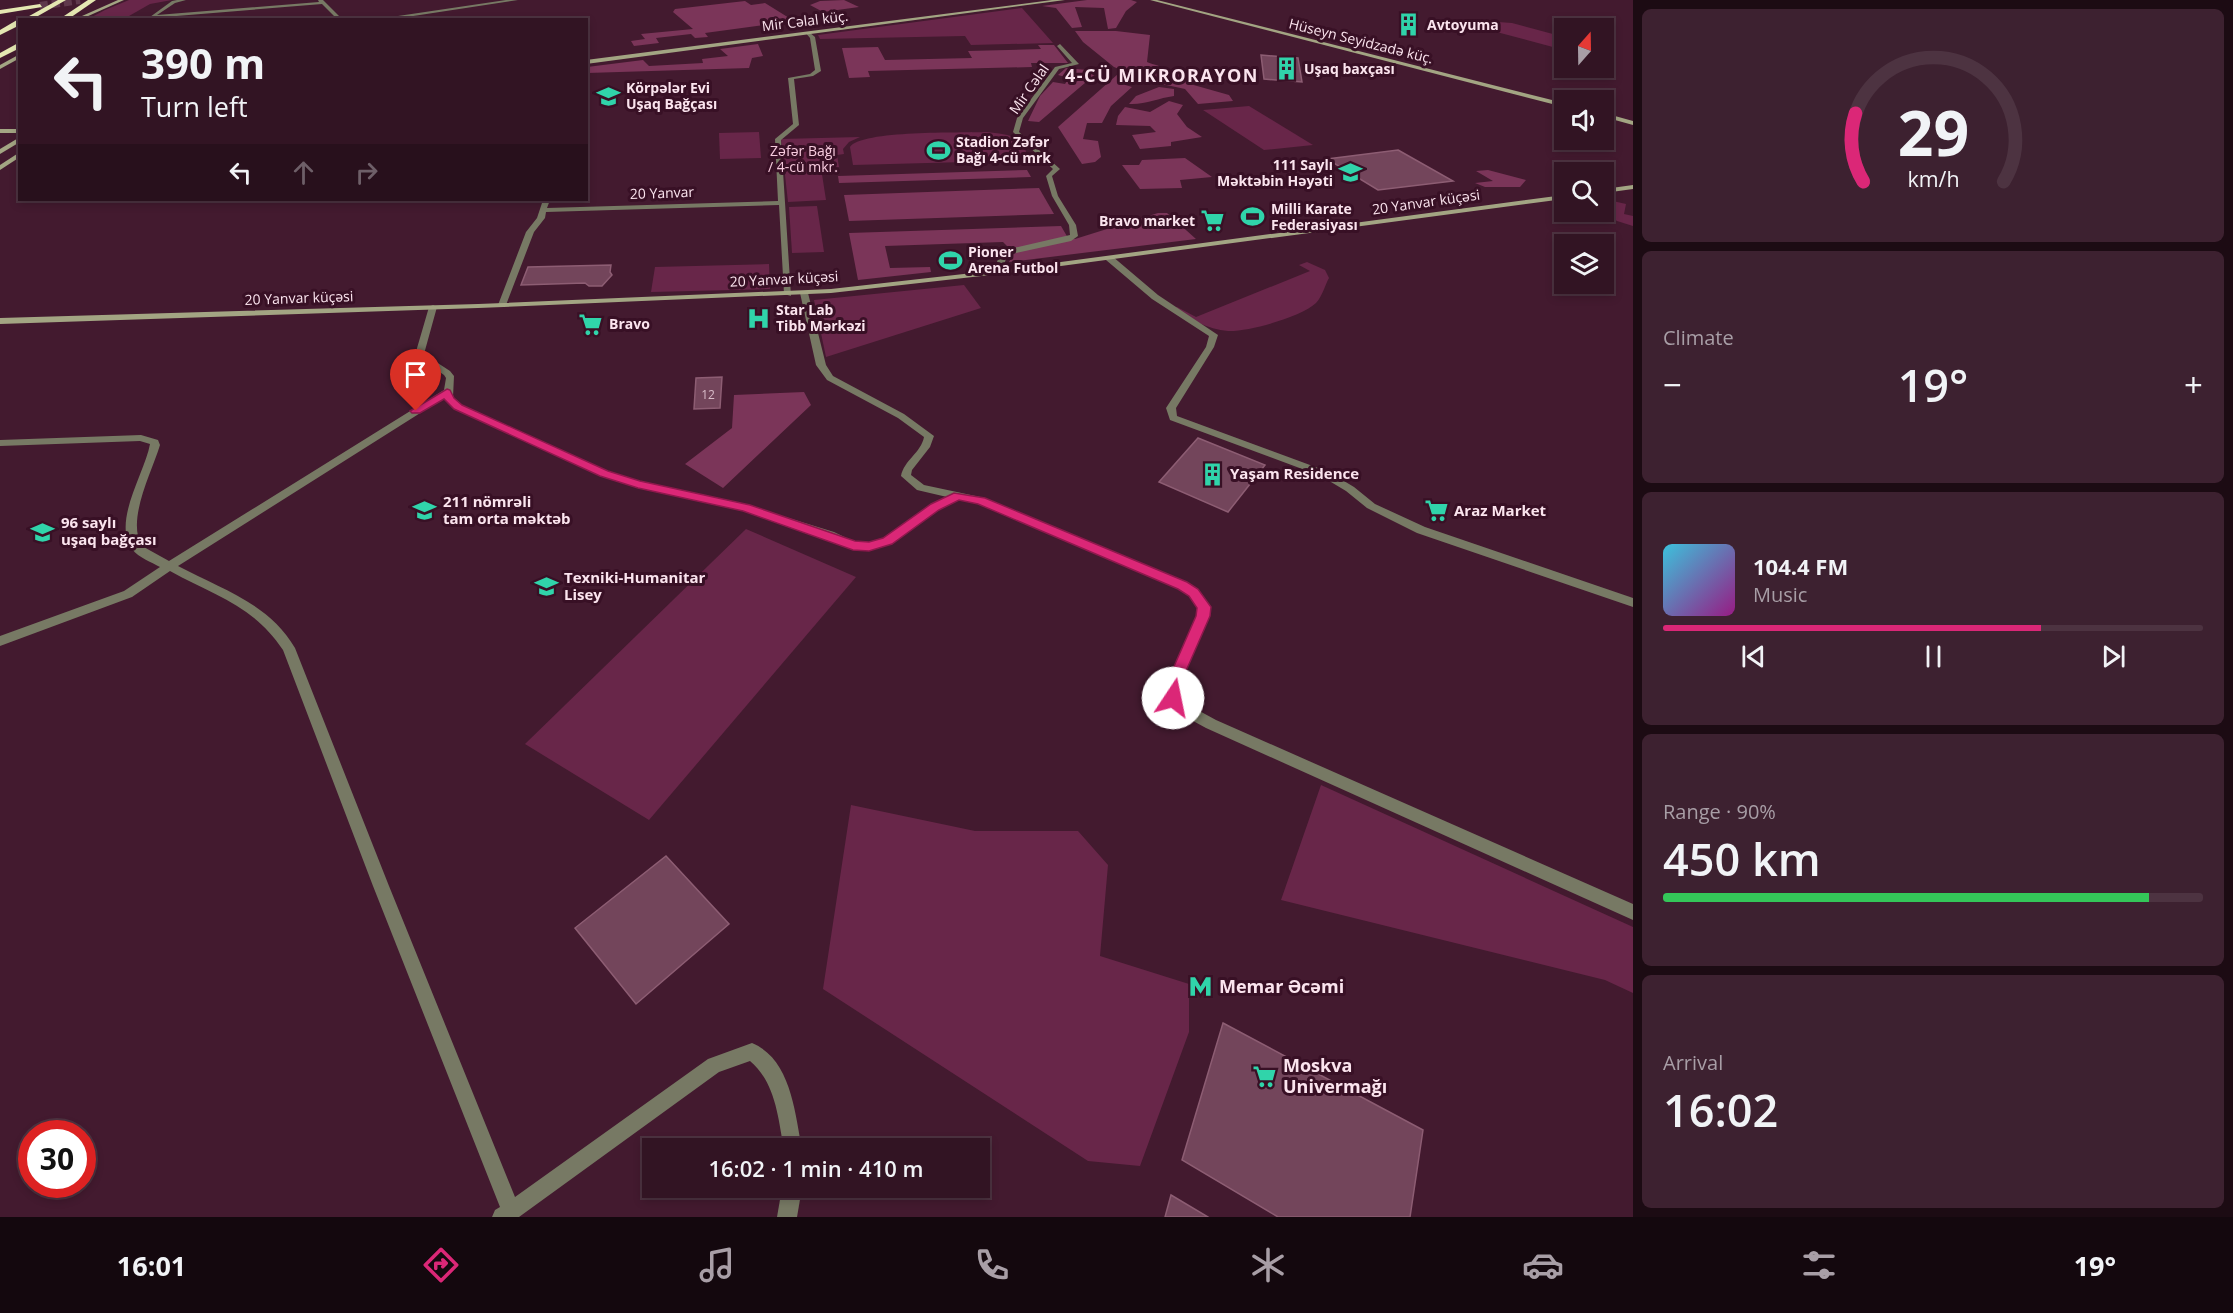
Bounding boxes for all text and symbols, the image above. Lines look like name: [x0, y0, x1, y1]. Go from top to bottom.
street label: Mir Cəlal küç.: [761, 6, 849, 35]
building icon: Avtoyuma: [1396, 12, 1422, 38]
street label: Hüseyn Seyidzadə küç.: [1287, 13, 1435, 68]
place label: Avtoyuma: [1427, 15, 1499, 34]
north arrow: [1554, 18, 1614, 78]
map controls: [1554, 18, 1614, 294]
text: 390 m: [141, 34, 265, 91]
icon: left: [42, 42, 120, 120]
building icon: Uşaq baxçası: [1273, 56, 1299, 82]
place label: Uşaq baxçası: [1304, 59, 1395, 78]
street label: Mir Cəlal: [1004, 60, 1053, 118]
district label: 4-CÜ MIKRORAYON: [1065, 63, 1259, 87]
place label: Körpələr Evi Uşaq Bağçası: [626, 78, 717, 113]
school or university icon: Körpələr Evi Uşaq Bağçası: [595, 83, 621, 109]
text: Turn left: [141, 88, 248, 125]
text: 29: [1897, 89, 1969, 174]
button: sound: [1554, 90, 1614, 150]
place label: Stadion Zəfər Bağı 4-cü mrk: [956, 132, 1051, 167]
sports icon: Stadion Zəfər Bağı 4-cü mrk: [925, 137, 951, 163]
park label: Zəfər Bağı / 4-cü mkr.: [768, 141, 838, 176]
place label: 111 Saylı Məktəbin Həyəti: [1217, 155, 1333, 190]
icon: left: [224, 156, 257, 189]
icon: ahead: [287, 156, 320, 189]
icon: right: [350, 156, 383, 189]
school or university icon: 111 Saylı Məktəbin Həyəti: [1338, 160, 1364, 186]
button: search: [1554, 162, 1614, 222]
text: km/h: [1907, 165, 1959, 194]
street label: 20 Yanvar: [629, 182, 695, 203]
street label: 20 Yanvar küçəsi: [1371, 185, 1481, 218]
place label: Milli Karate Federasiyası: [1271, 199, 1358, 234]
sports icon: Milli Karate Federasiyası: [1240, 204, 1266, 230]
supermarket icon: Bravo market: [1200, 208, 1226, 234]
place label: Bravo market: [1099, 211, 1195, 230]
button: layers: [1554, 234, 1614, 294]
place label: Pioner Arena Futbol: [968, 242, 1058, 277]
sports icon: Pioner Arena Futbol: [937, 247, 963, 273]
street label: 20 Yanvar küçəsi: [729, 266, 839, 291]
street label: 20 Yanvar küçəsi: [244, 286, 354, 309]
place label: Star Lab Tibb Mәrkәzi: [776, 300, 866, 335]
hospital icon: Star Lab Tibb Mәrkәzi: [745, 305, 771, 331]
supermarket icon: Bravo: [578, 311, 604, 337]
place label: Bravo: [609, 314, 650, 333]
text: Climate: [1663, 324, 1734, 351]
pin: [390, 349, 441, 411]
text: 19°: [1898, 354, 1968, 415]
icon: arrive: [399, 358, 432, 391]
text: −: [1663, 362, 1682, 407]
text: +: [2184, 362, 2203, 407]
house number: 12: [701, 386, 715, 403]
building icon: Yaşam Residence: [1199, 461, 1225, 487]
place label: Yaşam Residence: [1230, 463, 1359, 483]
place label: 211 nömrəli tam orta məktəb: [443, 491, 571, 528]
school or university icon: 211 nömrəli tam orta məktəb: [412, 498, 438, 524]
supermarket icon: Araz Market: [1423, 498, 1449, 524]
place label: Araz Market: [1454, 500, 1547, 520]
place label: 96 saylı uşaq bağçası: [61, 512, 157, 549]
school or university icon: 96 saylı uşaq bağçası: [30, 519, 56, 545]
text: 104.4 FM: [1753, 551, 1848, 581]
place label: Texniki-Humanitar Lisey: [564, 567, 705, 604]
school or university icon: Texniki-Humanitar Lisey: [533, 574, 559, 600]
text: Music: [1753, 581, 1807, 608]
icon: previous: [1737, 640, 1770, 673]
icon: pause: [1917, 640, 1950, 673]
icon: next: [2097, 640, 2130, 673]
position arrow: [1141, 666, 1205, 730]
text: Range · 90%: [1663, 798, 1776, 825]
text: 450 km: [1663, 828, 1821, 889]
metro station icon: Memar Əcəmi: [1188, 974, 1214, 1000]
place label: Memar Əcəmi: [1219, 974, 1344, 998]
text: Arrival: [1663, 1049, 1723, 1076]
place label: Moskva Univermağı: [1283, 1053, 1387, 1098]
supermarket icon: Moskva Univermağı: [1252, 1063, 1278, 1089]
text: 16:02: [1663, 1079, 1778, 1140]
speed limit sign: 30: [18, 1120, 96, 1198]
text: 16:02 · 1 min · 410 m: [708, 1153, 924, 1183]
icon: directions: [420, 1244, 462, 1286]
icon: music: [696, 1244, 738, 1286]
icon: phone: [971, 1244, 1013, 1286]
icon: climate: [1247, 1244, 1289, 1286]
icon: car: [1522, 1244, 1564, 1286]
icon: filters: [1798, 1244, 1840, 1286]
text: 16:01: [117, 1247, 186, 1284]
text: 19°: [2074, 1247, 2116, 1284]

